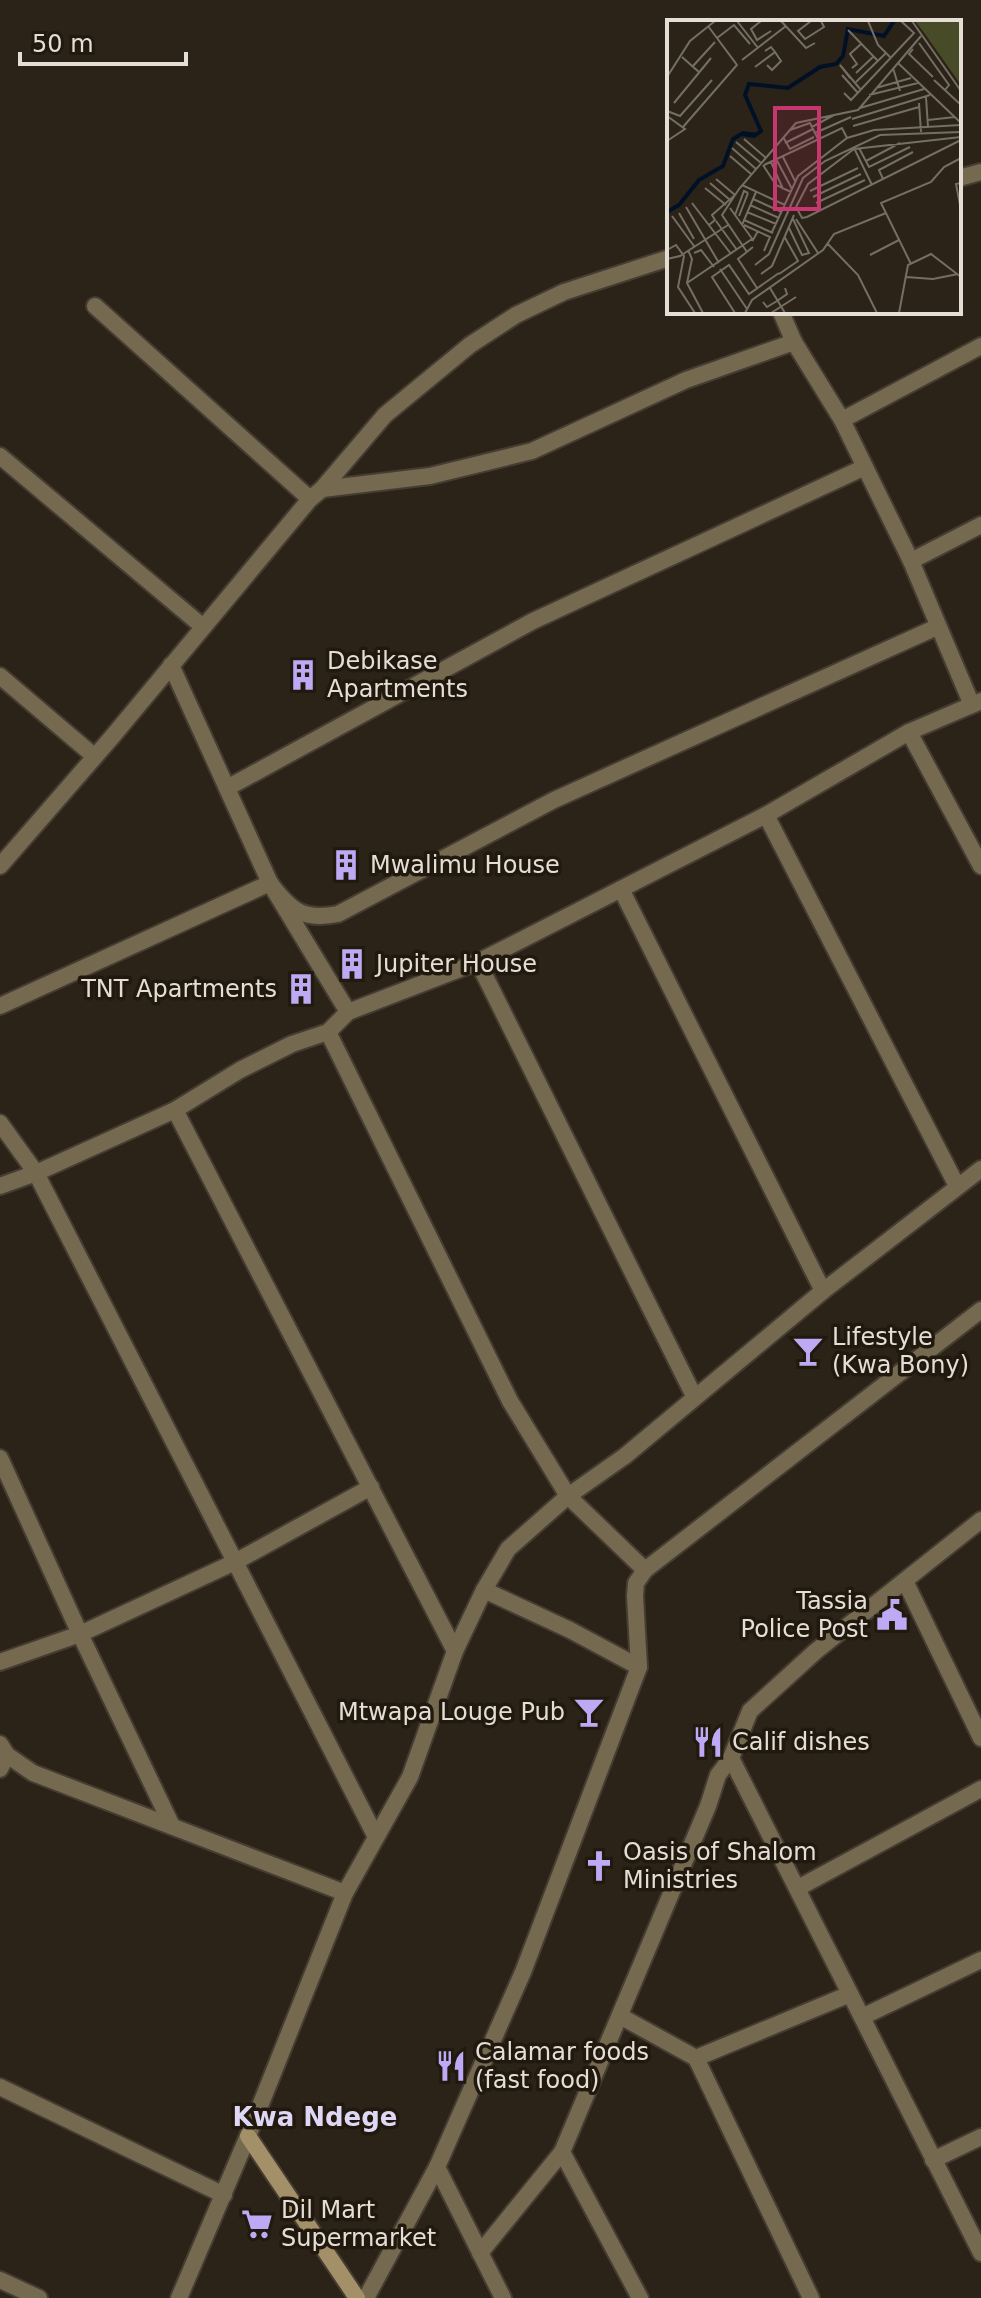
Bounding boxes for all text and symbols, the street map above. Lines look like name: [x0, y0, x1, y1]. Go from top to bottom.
scale bar: [20, 16, 186, 66]
inset map: [667, 20, 961, 314]
text: 50 m: [32, 30, 94, 58]
place label: Debikase Apartments: [327, 647, 468, 703]
building icon: Debikase Apartments: [286, 658, 320, 692]
building icon: Mwalimu House: [329, 848, 363, 882]
place label: Mwalimu House: [370, 851, 560, 879]
building icon: Jupiter House: [335, 947, 369, 981]
place label: Jupiter House: [374, 950, 537, 978]
building icon: TNT Apartments: [284, 972, 318, 1006]
place label: TNT Apartments: [80, 975, 277, 1003]
place label: Lifestyle (Kwa Bony): [832, 1323, 969, 1379]
bar icon: Lifestyle (Kwa Bony): [791, 1334, 825, 1368]
place label: Tassia Police Post: [741, 1587, 868, 1643]
public building icon: Tassia Police Post: [875, 1598, 909, 1632]
bar icon: Mtwapa Louge Pub: [572, 1695, 606, 1729]
place label: Mtwapa Louge Pub: [338, 1698, 565, 1726]
restaurant icon: Calif dishes: [691, 1725, 725, 1759]
place label: Calif dishes: [732, 1728, 870, 1756]
place label: Oasis of Shalom Ministries: [623, 1838, 817, 1894]
church icon: Oasis of Shalom Ministries: [582, 1849, 616, 1883]
place label: Calamar foods (fast food): [475, 2038, 649, 2094]
restaurant icon: Calamar foods (fast food): [434, 2049, 468, 2083]
district label: Kwa Ndege: [232, 2102, 398, 2132]
place label: Dil Mart Supermarket: [281, 2196, 436, 2252]
supermarket icon: Dil Mart Supermarket: [240, 2207, 274, 2241]

